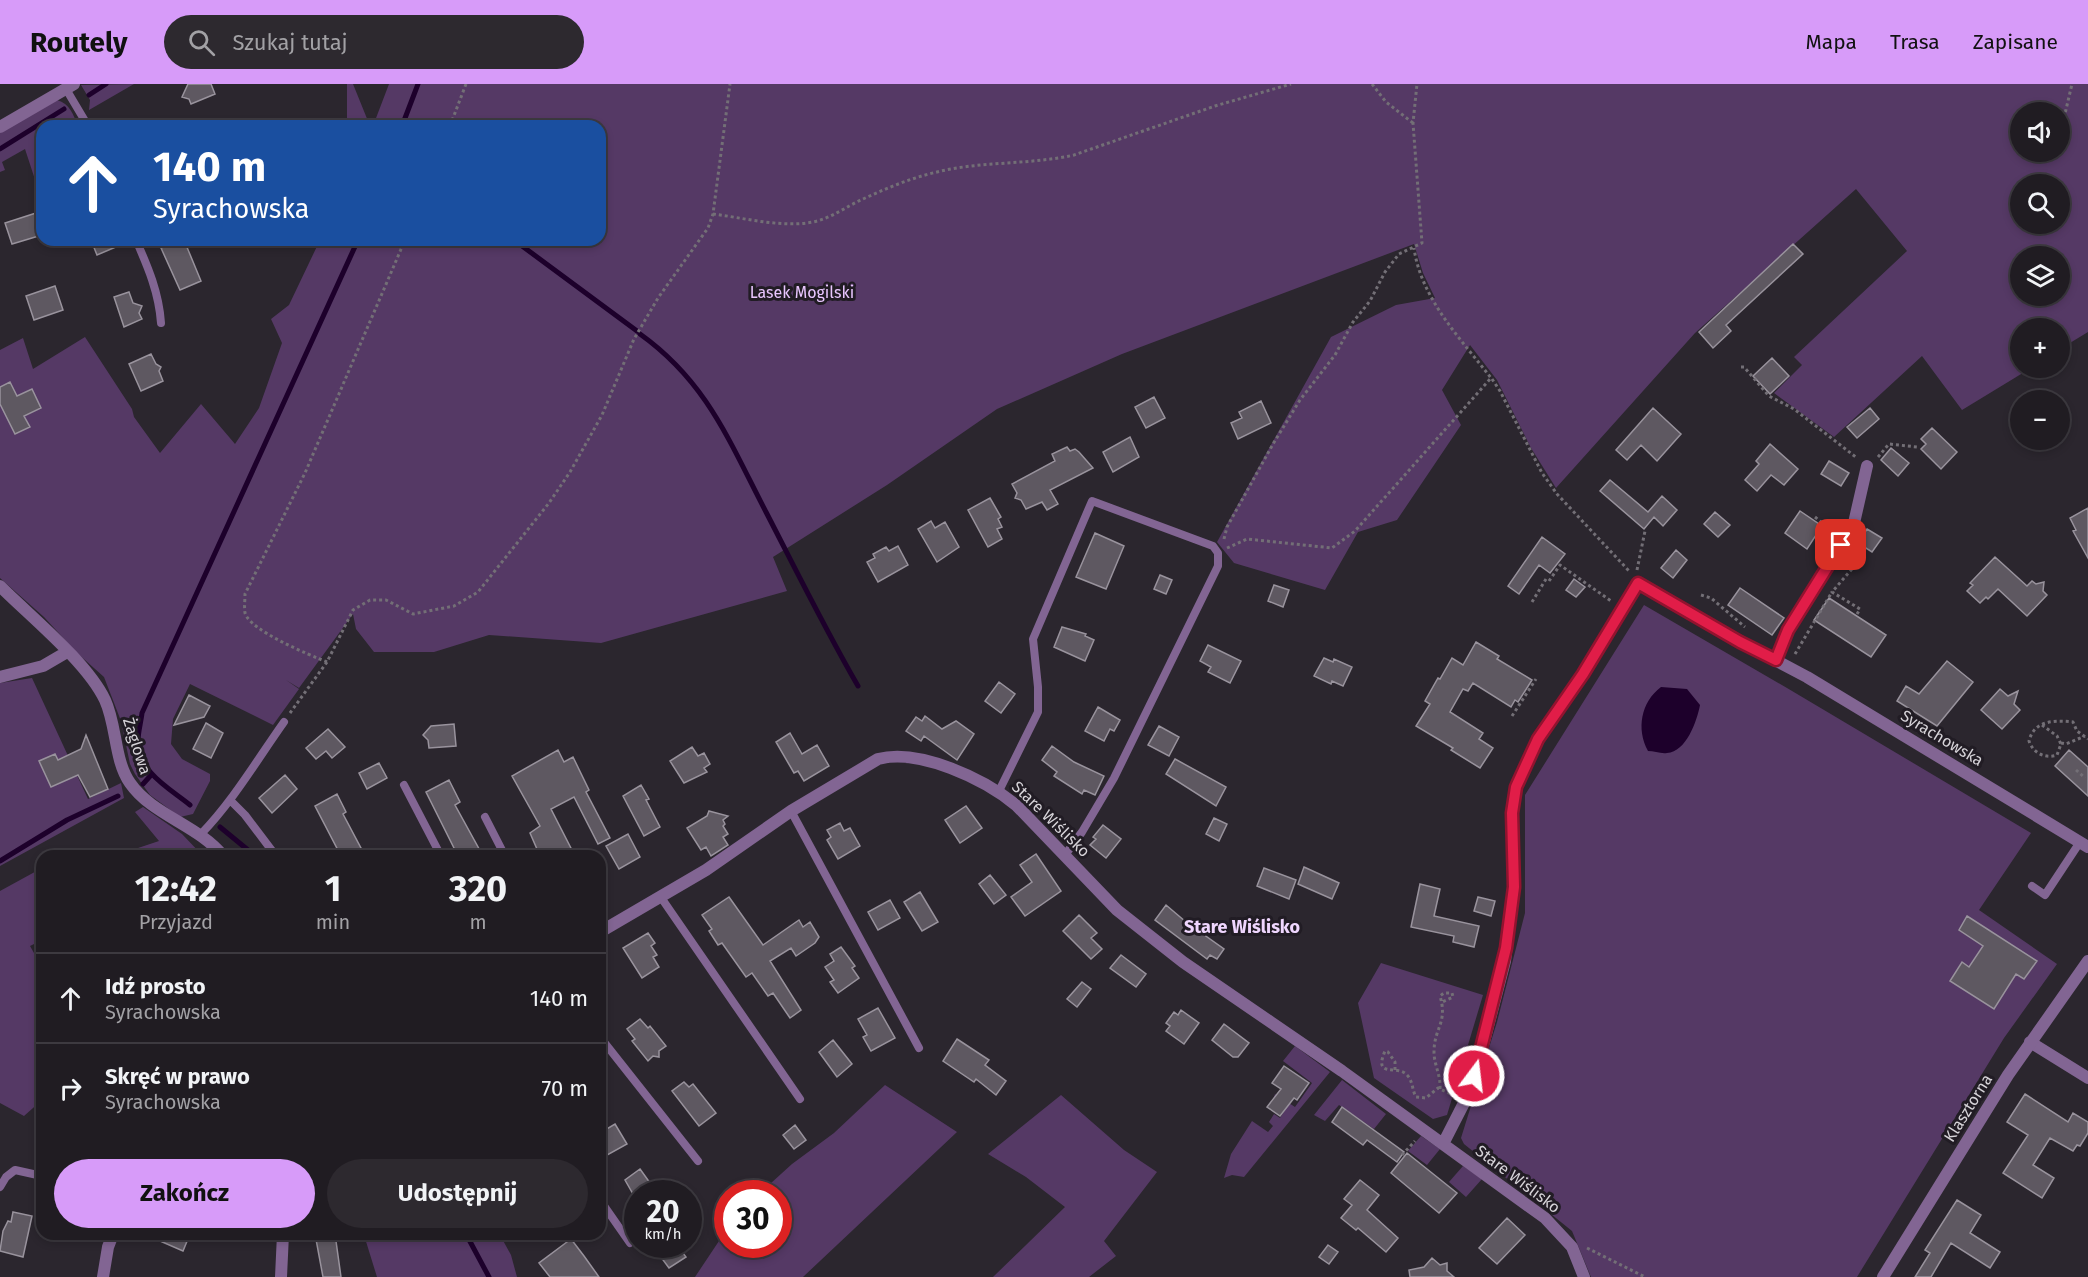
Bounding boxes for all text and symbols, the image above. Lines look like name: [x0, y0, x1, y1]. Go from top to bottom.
search box: [164, 15, 584, 69]
text: Routely: [30, 26, 128, 59]
icon: search: [185, 26, 218, 59]
text: Szukaj tutaj: [233, 29, 348, 56]
text: Mapa: [1805, 29, 1857, 55]
text: Trasa: [1890, 29, 1940, 55]
text: Zapisane: [1973, 29, 2058, 55]
map controls: [2010, 102, 2070, 450]
button: sound: [2010, 102, 2070, 162]
text: 140 m: [153, 142, 266, 192]
icon: ahead: [54, 144, 132, 222]
button: search: [2010, 174, 2070, 234]
text: Syrachowska: [153, 193, 309, 225]
button: layers: [2010, 246, 2070, 306]
park label: Lasek Mogilski: [750, 283, 854, 302]
button: +: [2010, 318, 2070, 378]
button: −: [2010, 390, 2070, 450]
pin: [1815, 519, 1866, 570]
icon: arrive: [1824, 528, 1857, 561]
street label: Syrachowska: [1897, 706, 1987, 770]
street label: Żaglowa: [119, 715, 156, 777]
street label: Stare Wiślisko: [1008, 777, 1094, 861]
text: 12:42: [135, 867, 217, 911]
text: 1: [325, 867, 341, 911]
text: 320: [449, 867, 507, 911]
text: Przyjazd: [139, 910, 213, 934]
text: min: [316, 910, 350, 934]
text: m: [470, 910, 487, 934]
district label: Stare Wiślisko: [1184, 916, 1300, 938]
text: Idź prosto: [105, 973, 206, 1000]
icon: ahead: [54, 982, 87, 1015]
text: 140 m: [530, 985, 588, 1012]
text: Syrachowska: [105, 1000, 221, 1024]
position arrow: [1442, 1044, 1506, 1108]
text: Skręć w prawo: [105, 1063, 250, 1090]
street label: Klasztorna: [1940, 1071, 1996, 1145]
icon: right: [54, 1072, 87, 1105]
text: 70 m: [542, 1075, 588, 1102]
text: Syrachowska: [105, 1090, 221, 1114]
street label: Stare Wiślisko: [1472, 1141, 1564, 1217]
button: Zakończ: [54, 1159, 315, 1228]
button: Udostępnij: [327, 1159, 588, 1228]
speed limit sign: 30: [714, 1180, 792, 1258]
text: 20: [646, 1194, 680, 1230]
text: km/h: [644, 1225, 682, 1243]

